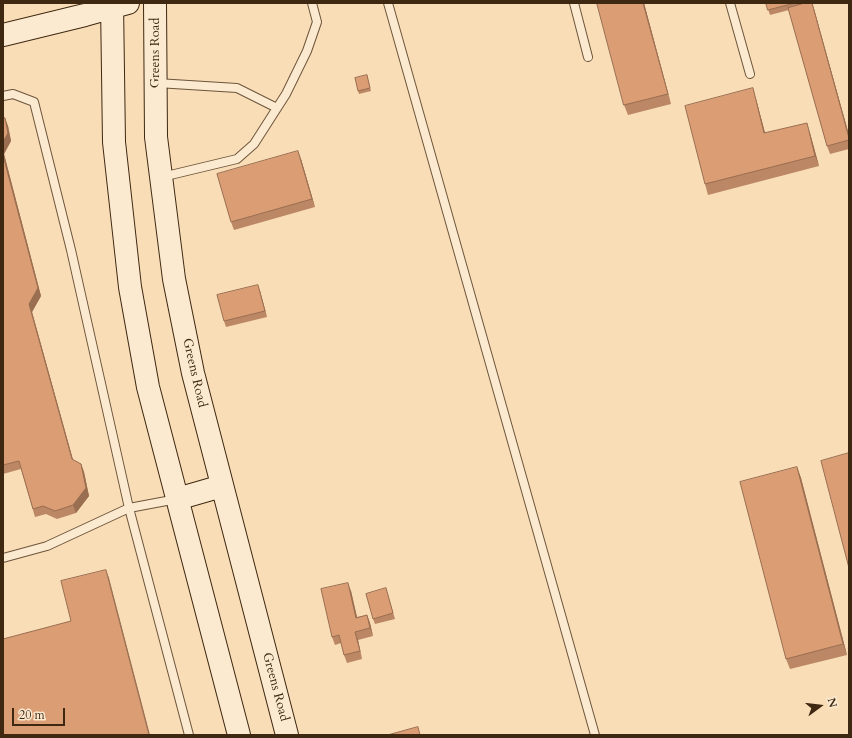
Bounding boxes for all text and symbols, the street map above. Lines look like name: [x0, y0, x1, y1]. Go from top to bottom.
street label: Greens Road: [148, 18, 164, 88]
street label: Greens Road: [178, 337, 210, 409]
street label: Greens Road: [258, 651, 292, 723]
north arrow: [800, 686, 840, 726]
text: N: [824, 696, 841, 709]
scale bar: [14, 700, 67, 726]
text: 20 m: [19, 707, 45, 723]

